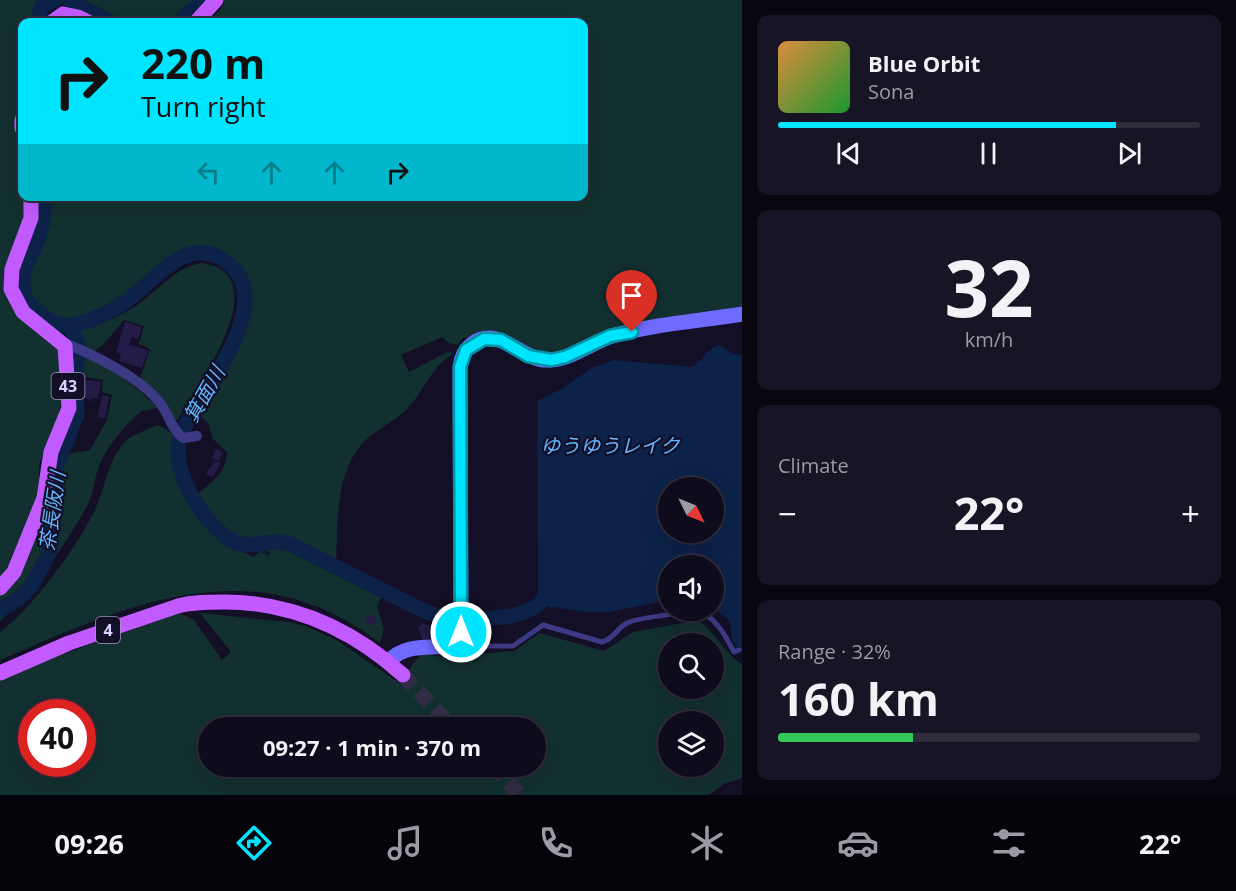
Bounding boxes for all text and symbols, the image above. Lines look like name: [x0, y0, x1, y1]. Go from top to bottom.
text: 220 m: [141, 34, 265, 91]
icon: right: [42, 42, 120, 120]
text: Blue Orbit: [868, 48, 980, 78]
text: Sona: [868, 78, 914, 105]
text: Turn right: [141, 88, 266, 125]
icon: previous: [832, 137, 865, 170]
icon: pause: [972, 137, 1005, 170]
icon: next: [1113, 137, 1146, 170]
icon: left: [192, 156, 225, 189]
icon: ahead: [255, 156, 288, 189]
icon: ahead: [318, 156, 351, 189]
icon: right: [381, 156, 414, 189]
text: 32: [944, 234, 1034, 340]
pin: [606, 270, 657, 332]
icon: arrive: [615, 279, 648, 312]
text: km/h: [965, 326, 1013, 353]
water label: 箕面川: [177, 360, 232, 427]
road number: 43: [52, 373, 84, 399]
water label: ゆうゆうレイク: [540, 432, 681, 459]
text: Climate: [778, 452, 849, 479]
water label: 茶長阪川: [33, 468, 71, 552]
north arrow: [658, 477, 724, 543]
map controls: [658, 477, 724, 777]
text: 22°: [954, 482, 1024, 543]
text: −: [778, 491, 797, 536]
text: +: [1181, 491, 1200, 536]
button: sound: [658, 555, 724, 621]
position arrow: [429, 600, 493, 664]
road number: 4: [96, 617, 120, 643]
button: search: [658, 633, 724, 699]
text: Range · 32%: [778, 638, 891, 665]
text: 160 km: [778, 668, 939, 729]
speed limit sign: 40: [18, 699, 96, 777]
button: layers: [658, 711, 724, 777]
text: 09:27 · 1 min · 370 m: [263, 732, 481, 762]
icon: directions: [233, 822, 275, 864]
icon: music: [384, 822, 426, 864]
icon: phone: [535, 822, 577, 864]
icon: climate: [686, 822, 728, 864]
icon: car: [837, 822, 879, 864]
icon: filters: [988, 822, 1030, 864]
text: 09:26: [55, 825, 124, 862]
text: 22°: [1139, 825, 1181, 862]

